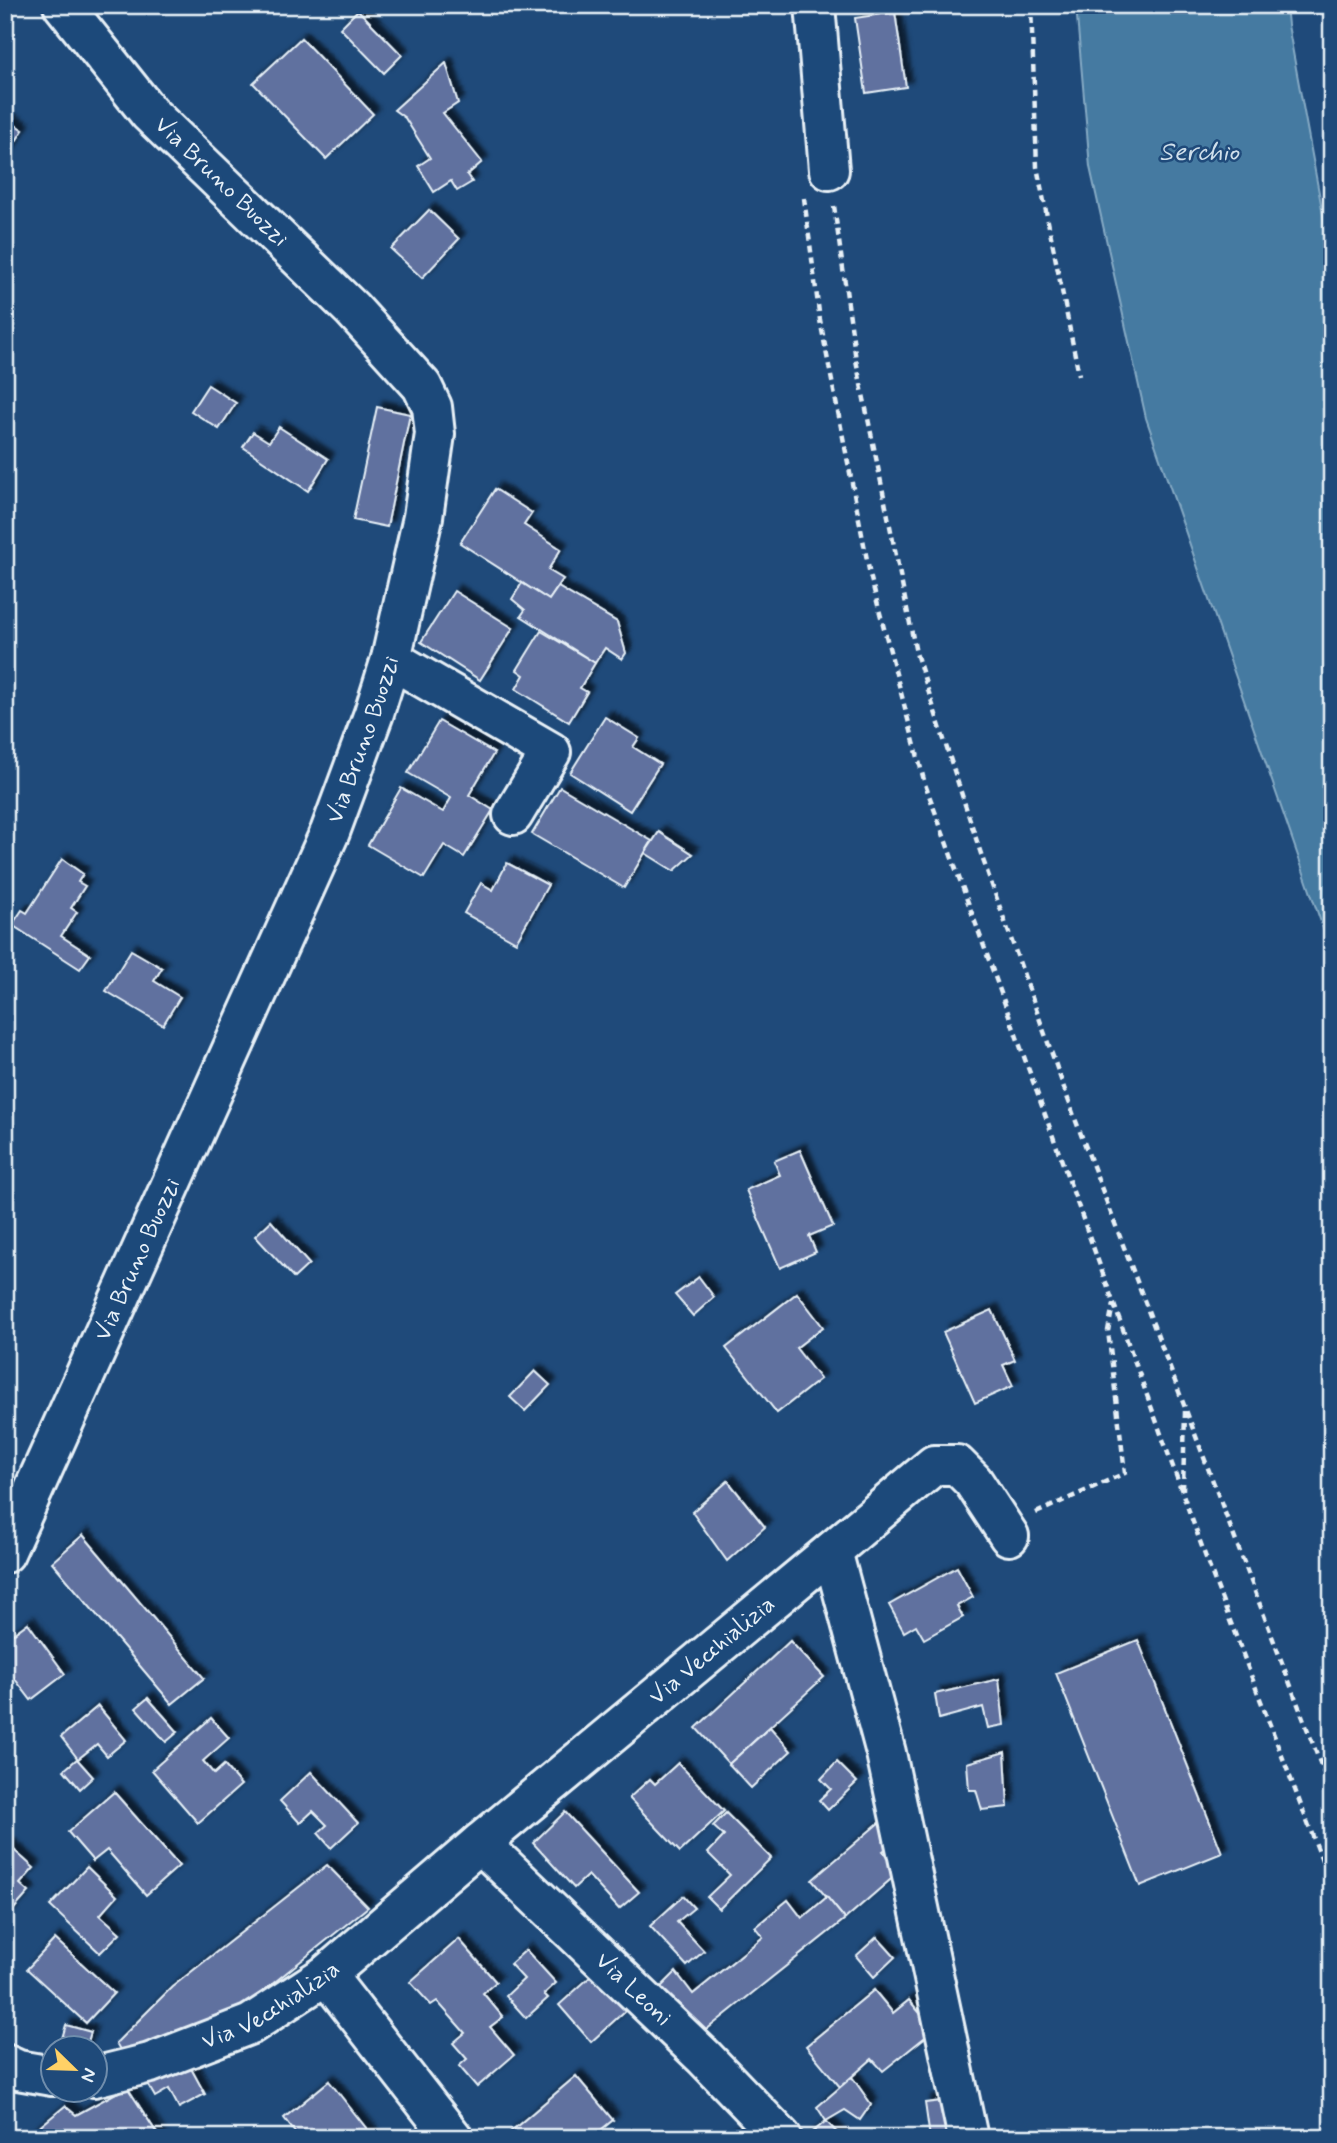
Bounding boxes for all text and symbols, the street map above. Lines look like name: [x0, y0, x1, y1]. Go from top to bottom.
street label: Via Bruno Buozzi: [147, 110, 295, 254]
water label: Serchio: [1159, 136, 1240, 170]
street label: Via Bruno Buozzi: [319, 652, 407, 828]
street label: Via Bruno Buozzi: [87, 1173, 188, 1346]
street label: Via Vecchializia: [642, 1589, 782, 1712]
street label: Via Leoni: [588, 1946, 678, 2033]
street label: Via Vecchializia: [197, 1954, 347, 2057]
north arrow: [38, 2035, 108, 2104]
text: N: [74, 2064, 102, 2086]

